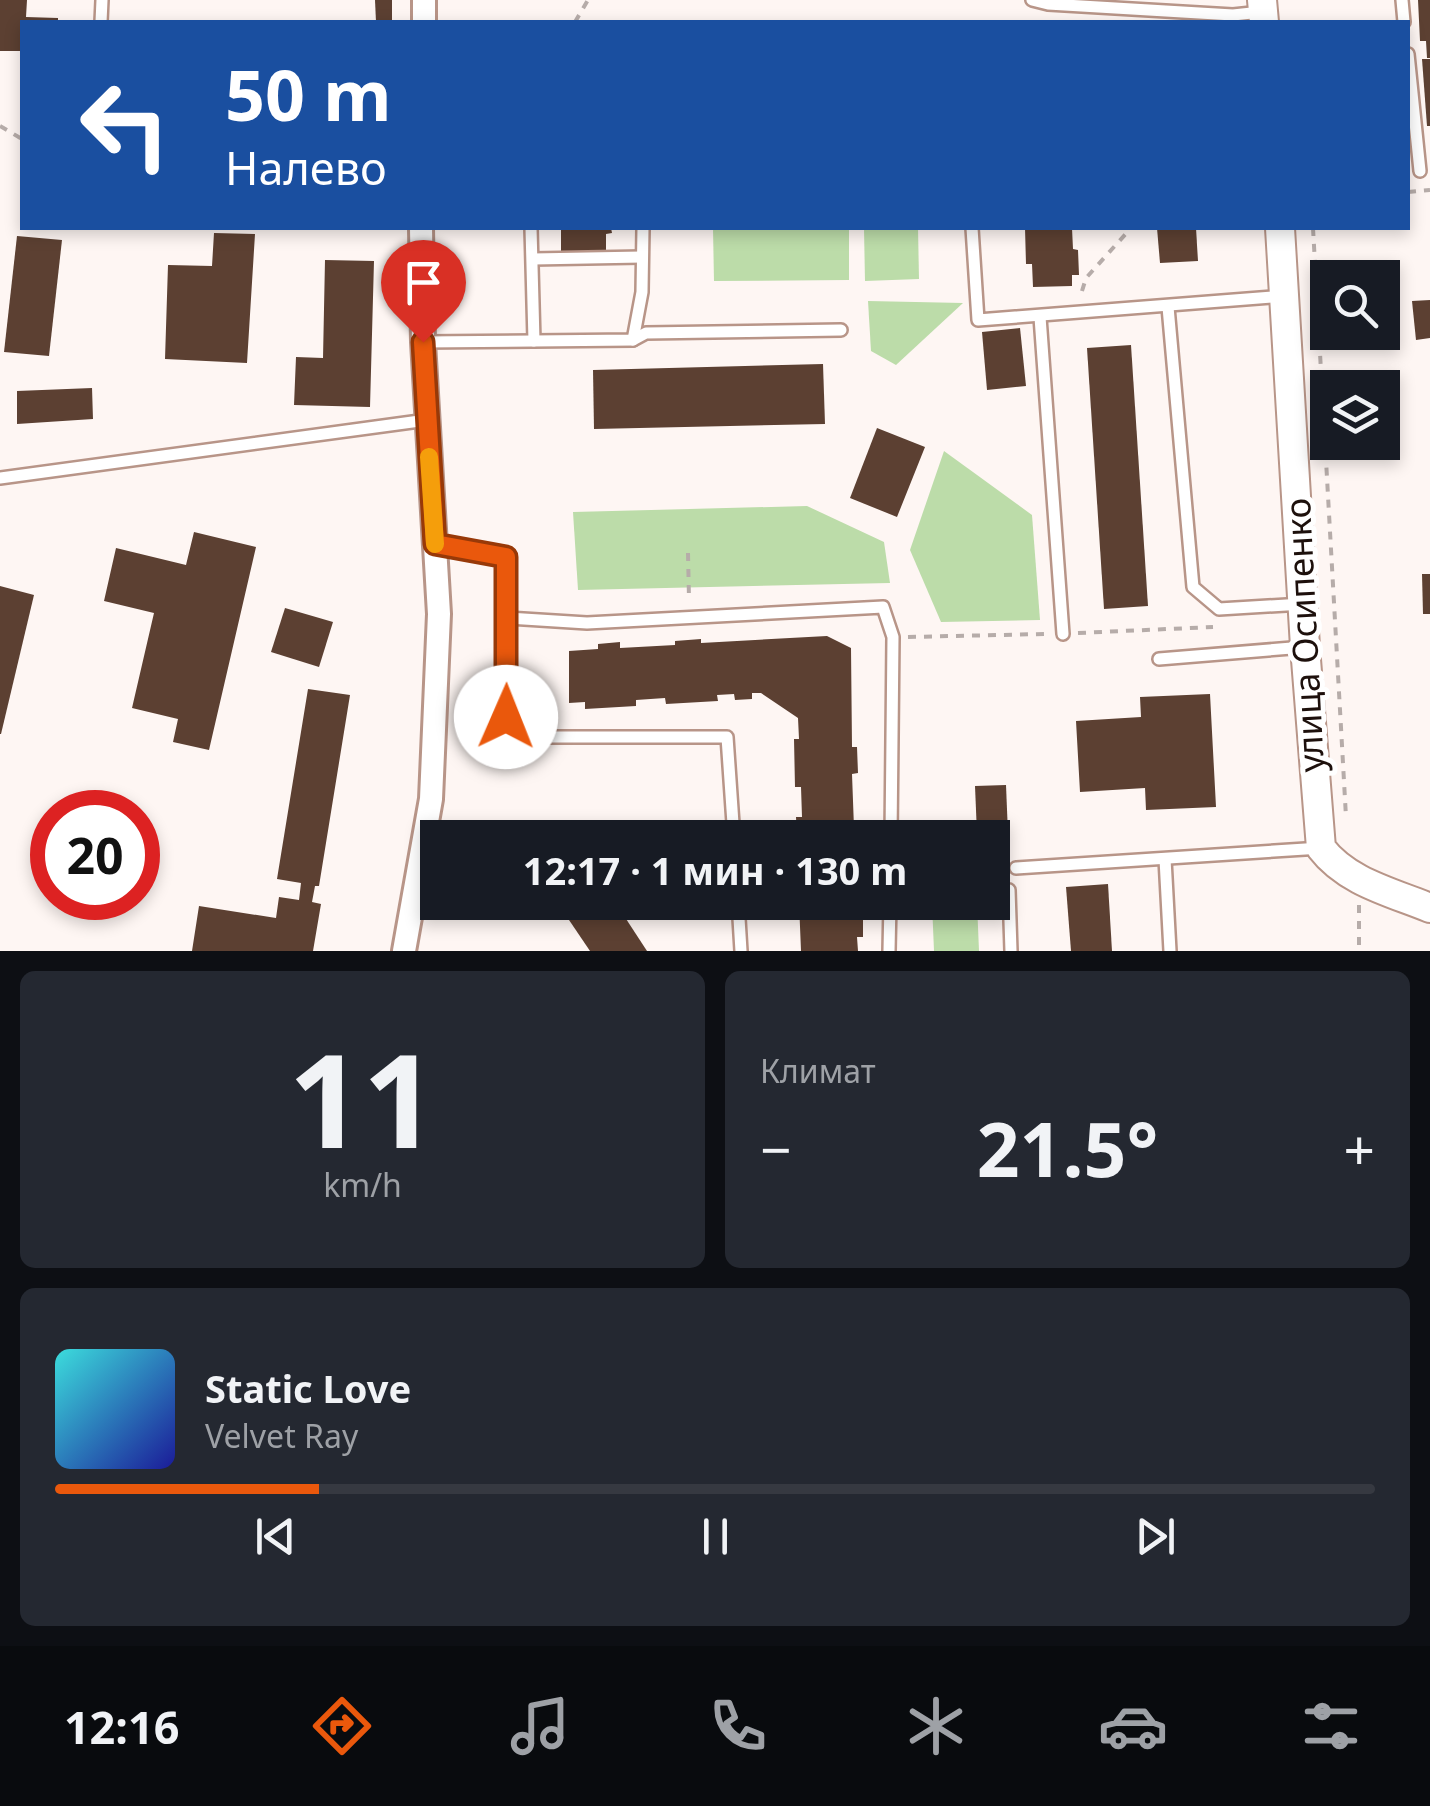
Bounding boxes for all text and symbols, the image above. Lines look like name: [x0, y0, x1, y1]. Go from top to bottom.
text: 50 m: [225, 46, 392, 142]
icon: left: [60, 60, 190, 190]
text: Налево: [225, 137, 387, 198]
pin: [381, 240, 466, 343]
icon: arrive: [396, 255, 451, 310]
map controls: [1310, 260, 1400, 460]
button: search: [1310, 260, 1400, 350]
button: layers: [1310, 370, 1400, 460]
street label: улица Осипенко: [1273, 497, 1334, 773]
position arrow: [454, 665, 558, 769]
speed limit sign: 20: [30, 790, 160, 920]
text: 12:17 · 1 мин · 130 m: [523, 844, 907, 896]
text: 11: [288, 1009, 437, 1186]
text: Климат: [760, 1049, 876, 1092]
text: 21.5°: [977, 1097, 1158, 1199]
text: −: [760, 1111, 791, 1186]
text: +: [1344, 1111, 1375, 1186]
text: km/h: [323, 1163, 402, 1206]
text: Static Love: [205, 1362, 411, 1414]
text: Velvet Ray: [205, 1414, 358, 1457]
icon: previous: [248, 1509, 303, 1564]
icon: pause: [688, 1509, 743, 1564]
icon: next: [1128, 1509, 1183, 1564]
icon: directions: [307, 1691, 377, 1761]
icon: music: [505, 1691, 575, 1761]
icon: phone: [703, 1691, 773, 1761]
icon: climate: [901, 1691, 971, 1761]
icon: car: [1098, 1691, 1168, 1761]
icon: filters: [1296, 1691, 1366, 1761]
text: 12:16: [64, 1696, 179, 1757]

